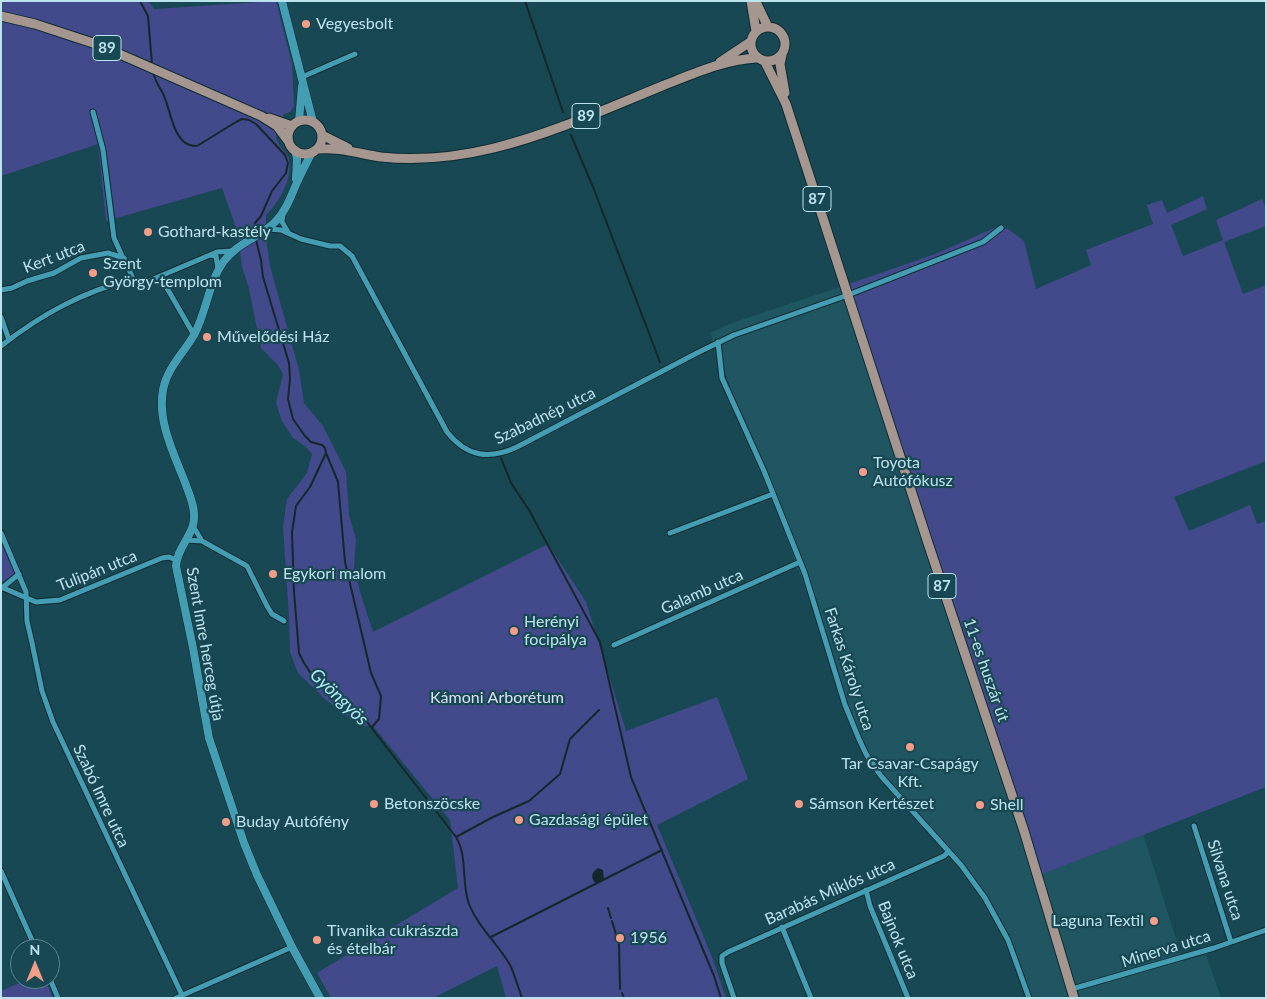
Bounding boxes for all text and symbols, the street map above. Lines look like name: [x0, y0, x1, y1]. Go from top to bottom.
place label: Vegyesbolt: [316, 14, 393, 34]
marker: Vegyesbolt: [300, 18, 312, 30]
road number: 89: [93, 36, 121, 60]
road number: 89: [572, 104, 600, 128]
road number: 87: [803, 186, 831, 212]
place label: Gothard-kastély: [158, 222, 271, 242]
marker: Gothard-kastély: [142, 226, 154, 238]
street label: Kert utca: [21, 237, 87, 277]
place label: Szent György-templom: [103, 254, 222, 292]
marker: Szent György-templom: [87, 267, 99, 279]
place label: Művelődési Ház: [217, 327, 329, 347]
marker: Művelődési Ház: [201, 331, 213, 343]
street label: Szabadnép utca: [491, 383, 599, 449]
place label: Toyota Autófókusz: [873, 453, 953, 491]
marker: Toyota Autófókusz: [857, 466, 869, 478]
street label: Tulipán utca: [54, 546, 140, 596]
place label: Egykori malom: [283, 564, 386, 584]
street label: Galamb utca: [658, 565, 746, 619]
street label: Szent Imre herceg útja: [182, 566, 228, 722]
marker: Egykori malom: [267, 568, 279, 580]
road number: 87: [928, 574, 956, 598]
street label: Farkas Károly utca: [820, 605, 878, 733]
place label: Herényi focipálya: [524, 612, 587, 650]
street label: 11-es huszár út: [959, 616, 1013, 724]
marker: Herényi focipálya: [508, 625, 520, 637]
water label: Gyöngyös: [305, 664, 373, 730]
park label: Kámoni Arborétum: [430, 688, 564, 708]
street label: Szabó Imre utca: [69, 741, 133, 851]
marker: Tar Csavar-Csapágy Kft.: [904, 741, 916, 753]
place label: Tar Csavar-Csapágy Kft.: [841, 754, 979, 792]
place label: Betonszöcske: [384, 794, 480, 814]
place label: Sámson Kertészet: [809, 794, 934, 814]
place label: Shell: [990, 795, 1023, 815]
marker: Betonszöcske: [368, 798, 380, 810]
marker: Sámson Kertészet: [793, 798, 805, 810]
marker: Shell: [974, 799, 986, 811]
place label: Gazdasági épület: [529, 810, 648, 830]
place label: Buday Autófény: [236, 812, 349, 832]
marker: Gazdasági épület: [513, 814, 525, 826]
marker: Buday Autófény: [220, 816, 232, 828]
street label: Silvana utca: [1203, 837, 1247, 923]
street label: Barabás Miklós utca: [762, 855, 898, 929]
street label: Bajnok utca: [874, 898, 922, 982]
place label: Laguna Textil: [1052, 911, 1144, 931]
marker: Laguna Textil: [1148, 915, 1160, 927]
place label: Tivanika cukrászda és ételbár: [327, 921, 458, 959]
street label: Minerva utca: [1119, 926, 1213, 972]
place label: 1956: [630, 928, 667, 948]
marker: 1956: [614, 932, 626, 944]
marker: Tivanika cukrászda és ételbár: [311, 934, 323, 946]
north arrow: [10, 939, 60, 989]
text: N: [30, 941, 40, 958]

